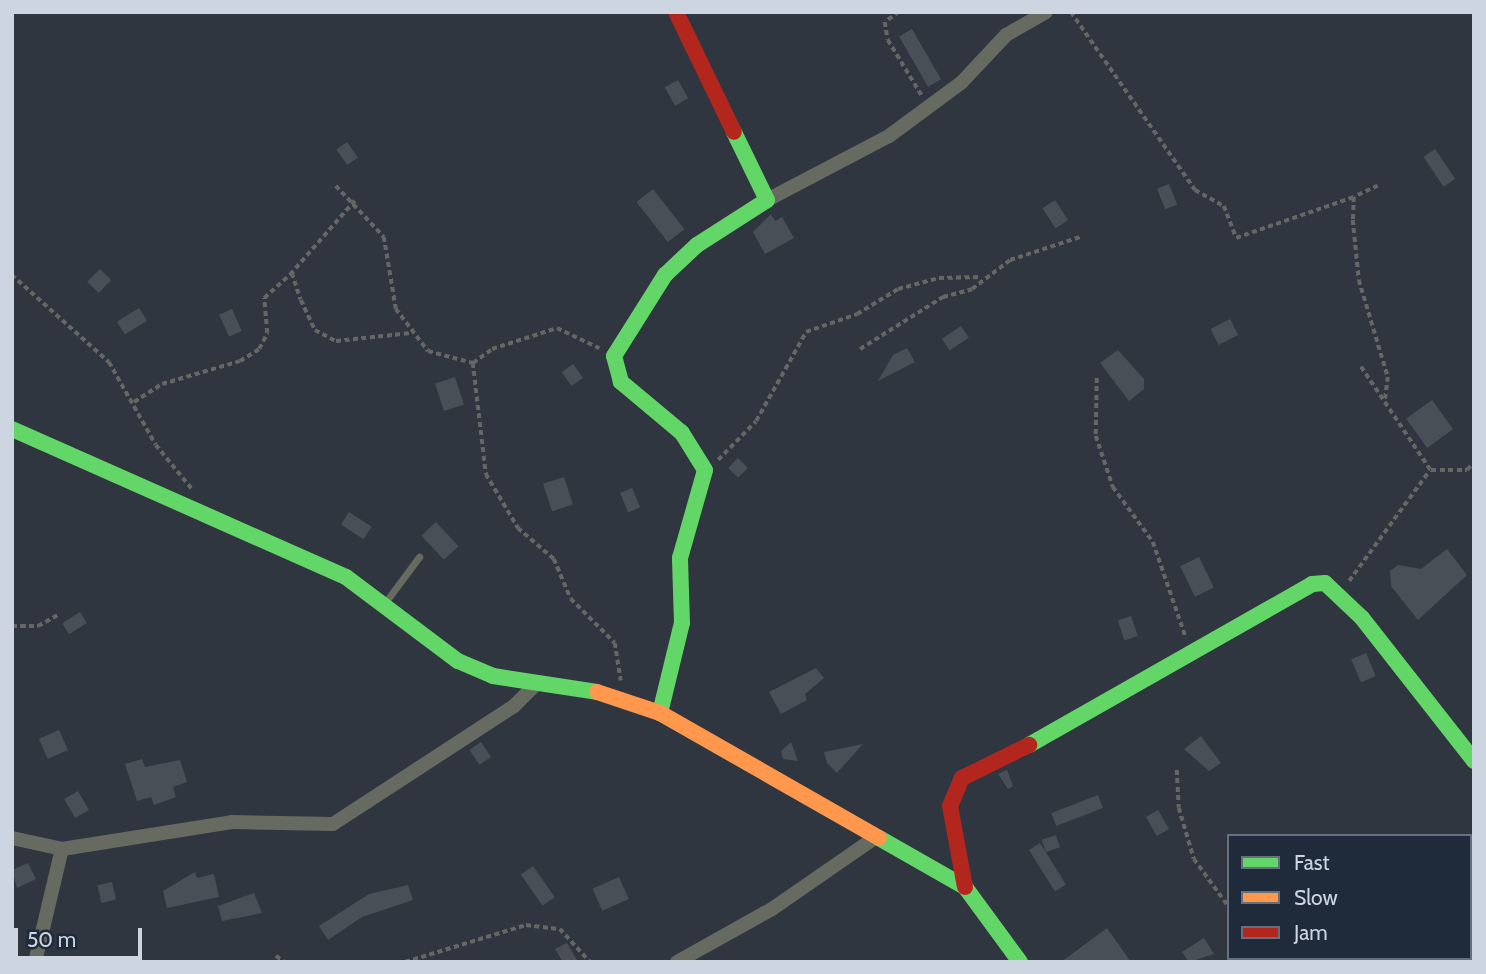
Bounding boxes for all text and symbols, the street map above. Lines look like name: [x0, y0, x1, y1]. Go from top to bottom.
legend: [1227, 834, 1472, 960]
text: Fast: [1294, 850, 1330, 875]
text: Slow: [1294, 885, 1338, 910]
scale bar: [18, 914, 145, 958]
text: Jam: [1294, 920, 1328, 945]
text: 50 m: [27, 927, 76, 952]

